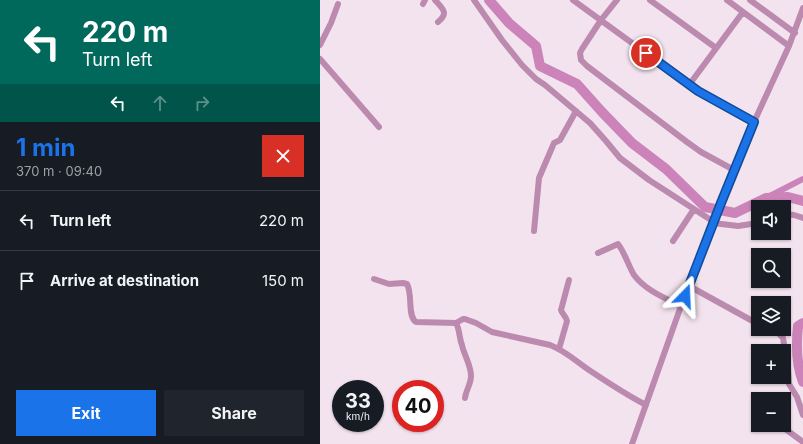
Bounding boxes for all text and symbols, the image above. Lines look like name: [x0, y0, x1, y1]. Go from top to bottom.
text: 220 m: [82, 15, 168, 49]
icon: left: [16, 16, 68, 68]
pin: [629, 36, 663, 70]
icon: arrive: [635, 42, 657, 64]
text: Turn left: [82, 49, 152, 70]
icon: left: [107, 92, 129, 114]
icon: ahead: [149, 92, 171, 114]
icon: right: [191, 92, 213, 114]
text: 1 min: [16, 133, 75, 162]
button: close: [262, 135, 304, 177]
text: 370 m · 09:40: [16, 163, 102, 179]
map controls: [751, 200, 791, 432]
button: sound: [751, 200, 791, 240]
icon: left: [16, 210, 38, 232]
text: Turn left: [50, 211, 111, 230]
text: 220 m: [259, 211, 304, 230]
button: search: [751, 248, 791, 288]
icon: arrive: [16, 270, 38, 292]
text: Arrive at destination: [50, 271, 199, 290]
text: 150 m: [262, 271, 304, 290]
position arrow: [664, 275, 706, 317]
button: layers: [751, 296, 791, 336]
button: +: [751, 344, 791, 384]
speed limit sign: 40: [392, 380, 444, 432]
text: 33: [345, 389, 371, 413]
button: Exit: [16, 390, 156, 436]
button: Share: [164, 390, 304, 436]
button: −: [751, 392, 791, 432]
text: km/h: [346, 410, 370, 422]

